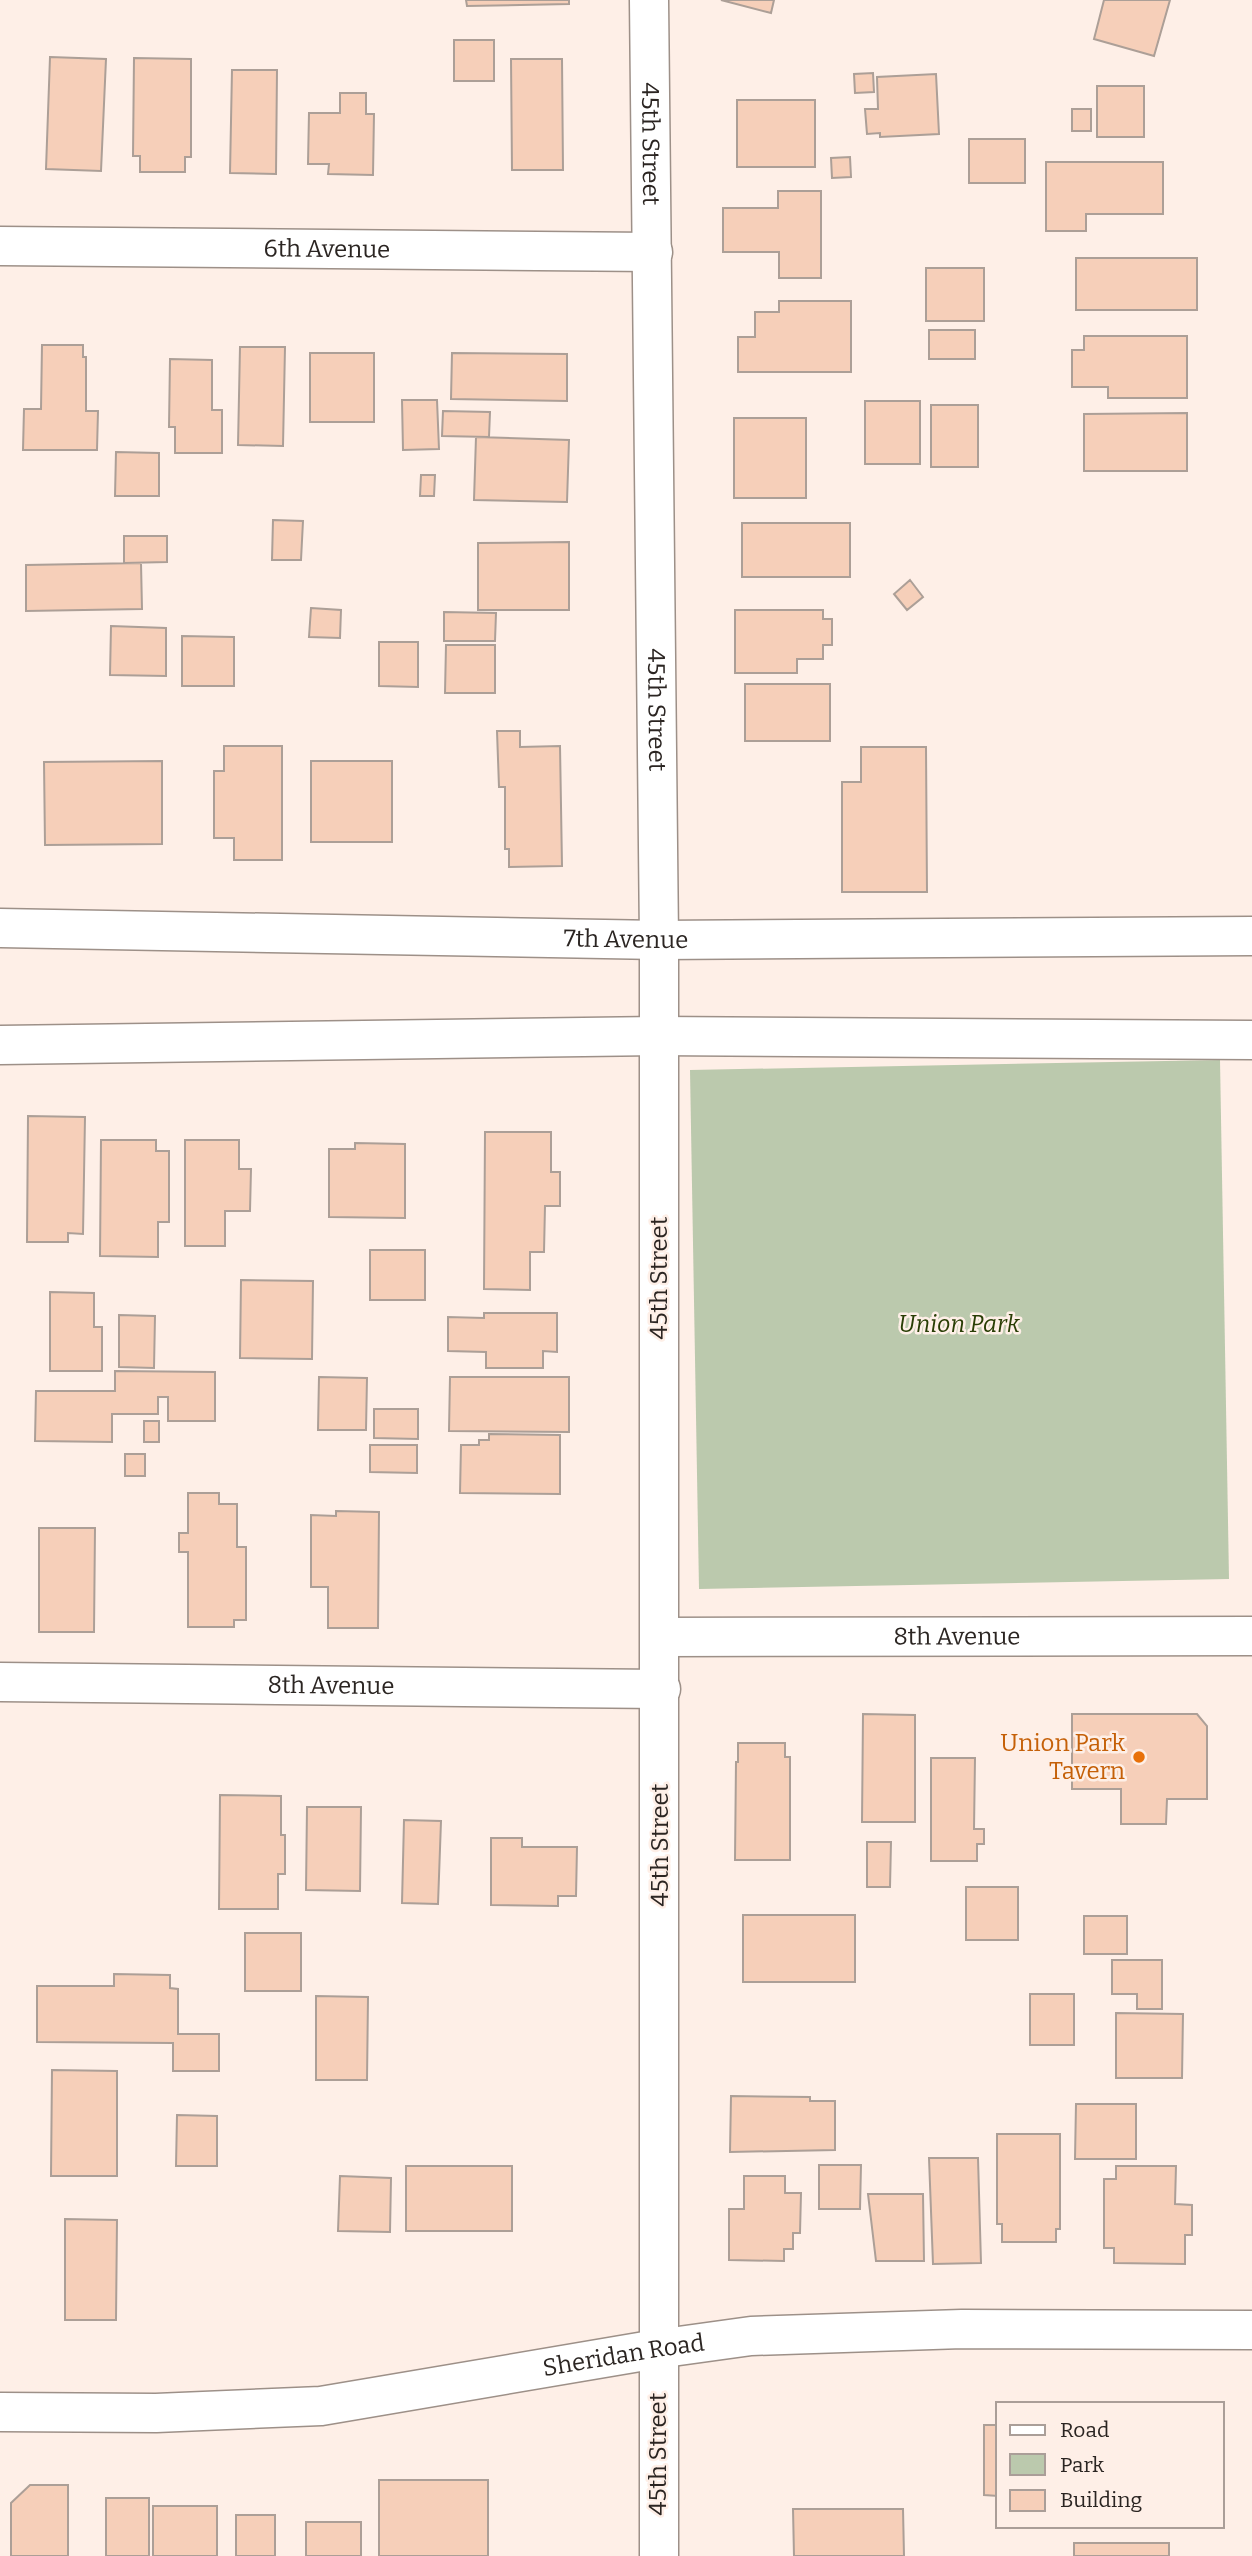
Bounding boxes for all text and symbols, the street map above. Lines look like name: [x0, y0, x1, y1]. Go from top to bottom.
street label: 45th Street: [636, 82, 665, 206]
street label: 6th Avenue: [263, 234, 390, 264]
street label: 45th Street: [642, 648, 671, 772]
street label: 7th Avenue: [563, 924, 688, 954]
street label: 45th Street: [645, 1216, 673, 1339]
park label: Union Park: [898, 1310, 1021, 1338]
street label: 8th Avenue: [894, 1622, 1020, 1651]
street label: 8th Avenue: [267, 1671, 395, 1700]
place label: Union Park Tavern: [1000, 1729, 1125, 1785]
marker: Union Park Tavern: [1131, 1749, 1147, 1765]
street label: 45th Street: [646, 1783, 674, 1906]
street label: Sheridan Road: [541, 2329, 706, 2382]
street label: 45th Street: [644, 2392, 672, 2515]
legend: [996, 2402, 1224, 2528]
text: Road: [1060, 2417, 1109, 2443]
text: Park: [1060, 2452, 1104, 2478]
text: Building: [1060, 2487, 1143, 2513]

